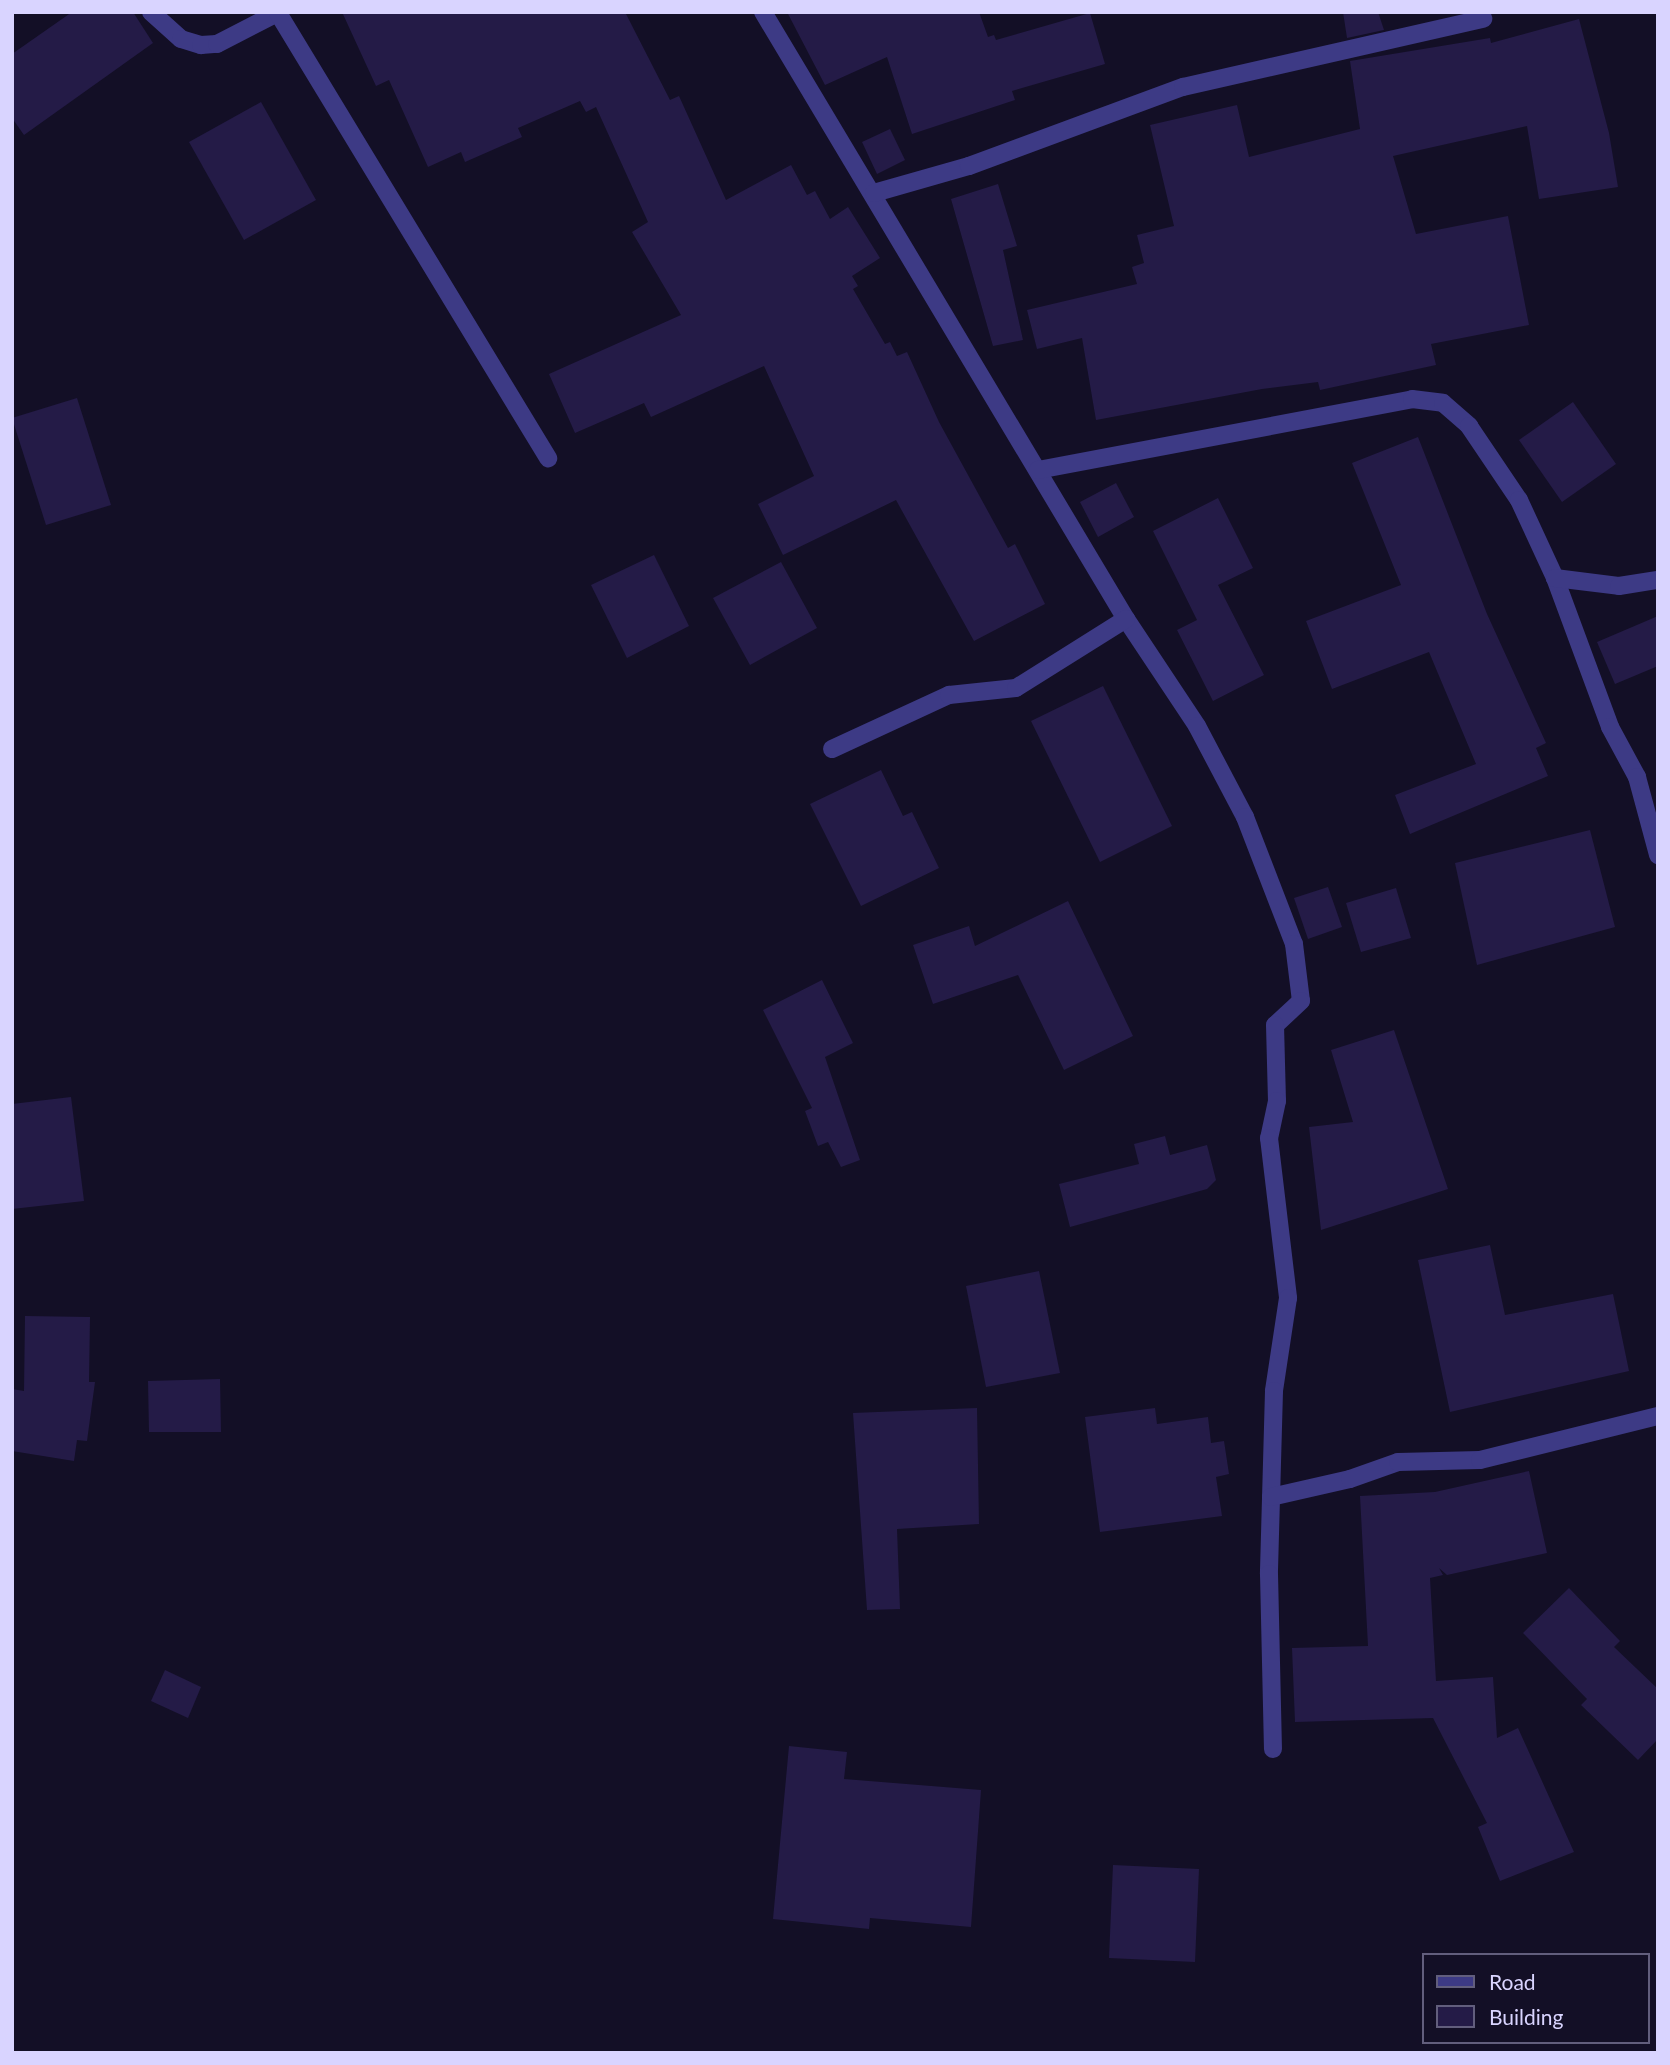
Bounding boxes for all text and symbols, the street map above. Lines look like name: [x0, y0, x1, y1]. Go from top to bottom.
legend: [1422, 1953, 1649, 2044]
text: Road: [1489, 1969, 1536, 1994]
text: Building: [1489, 2004, 1564, 2029]

